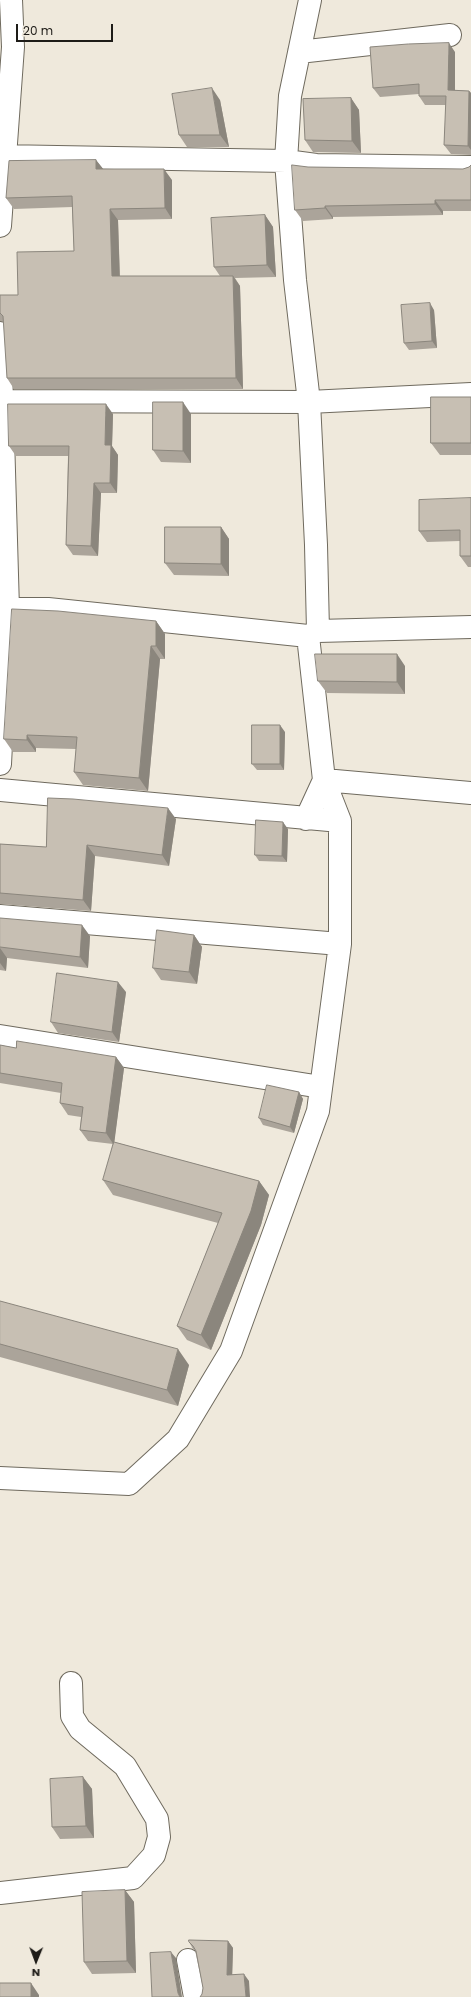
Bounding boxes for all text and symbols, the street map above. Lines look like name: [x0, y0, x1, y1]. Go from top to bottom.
scale bar: [18, 16, 115, 42]
text: 20 m: [23, 22, 53, 39]
north arrow: [16, 1941, 56, 1981]
text: N: [32, 1965, 40, 1981]

